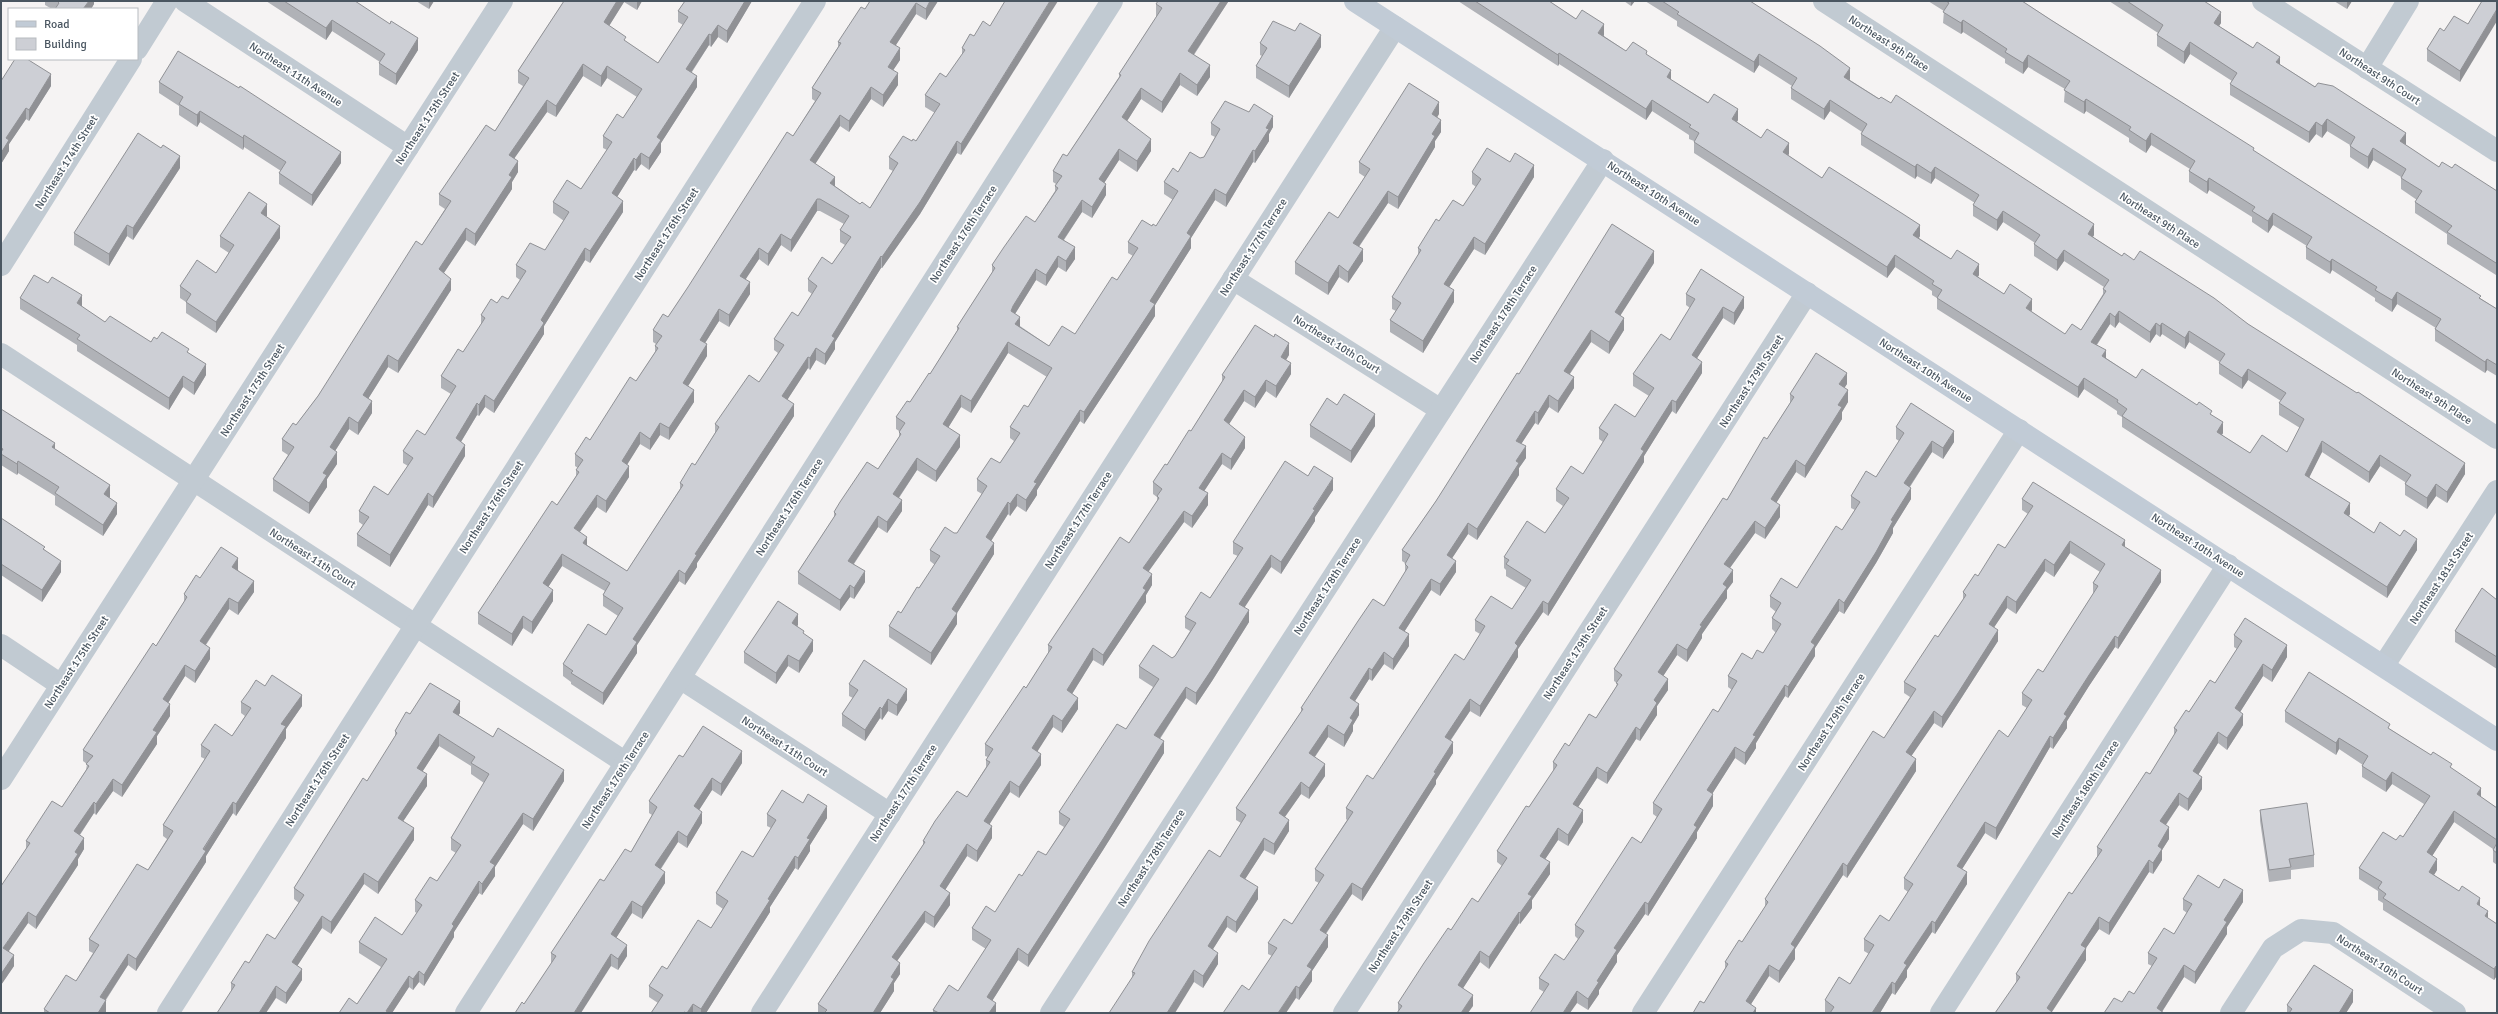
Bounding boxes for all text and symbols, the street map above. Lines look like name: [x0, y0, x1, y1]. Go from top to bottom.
legend: [8, 8, 138, 60]
street label: Northeast 9th Place: [1846, 13, 1931, 74]
text: Road: [44, 17, 70, 32]
text: Building: [44, 37, 87, 52]
street label: Northeast 11th Avenue: [247, 40, 345, 109]
street label: Northeast 9th Court: [2337, 45, 2423, 108]
street label: Northeast 175th Street: [392, 69, 462, 167]
street label: Northeast 174th Street: [32, 113, 101, 212]
street label: Northeast 10th Avenue: [1605, 159, 1703, 228]
street label: Northeast 176th Terrace: [927, 183, 1000, 286]
street label: Northeast 176th Street: [631, 185, 701, 283]
street label: Northeast 9th Place: [2117, 190, 2202, 251]
street label: Northeast 177th Terrace: [1217, 196, 1290, 299]
street label: Northeast 178th Terrace: [1467, 263, 1540, 366]
street label: Northeast 10th Court: [1291, 312, 1383, 377]
street label: Northeast 179th Street: [1716, 332, 1786, 430]
street label: Northeast 10th Avenue: [1877, 336, 1975, 405]
street label: Northeast 175th Street: [217, 341, 287, 439]
street label: Northeast 9th Place: [2389, 366, 2474, 427]
street label: Northeast 176th Terrace: [753, 456, 826, 559]
street label: Northeast 176th Street: [456, 458, 526, 556]
street label: Northeast 177th Terrace: [1042, 469, 1115, 572]
street label: Northeast 10th Avenue: [2149, 511, 2247, 580]
street label: Northeast 11th Court: [267, 526, 358, 591]
street label: Northeast 181st Street: [2407, 530, 2476, 627]
street label: Northeast 178th Terrace: [1291, 535, 1364, 638]
street label: Northeast 179th Street: [1540, 604, 1610, 702]
street label: Northeast 175th Street: [41, 613, 111, 711]
street label: Northeast 179th Terrace: [1795, 671, 1868, 774]
street label: Northeast 11th Court: [739, 714, 830, 779]
street label: Northeast 176th Terrace: [579, 729, 652, 832]
street label: Northeast 176th Street: [282, 731, 352, 829]
street label: Northeast 180th Terrace: [2049, 738, 2122, 841]
street label: Northeast 177th Terrace: [867, 742, 940, 845]
street label: Northeast 178th Terrace: [1115, 807, 1188, 910]
street label: Northeast 179th Street: [1365, 877, 1435, 975]
street label: Northeast 10th Court: [2334, 932, 2425, 997]

